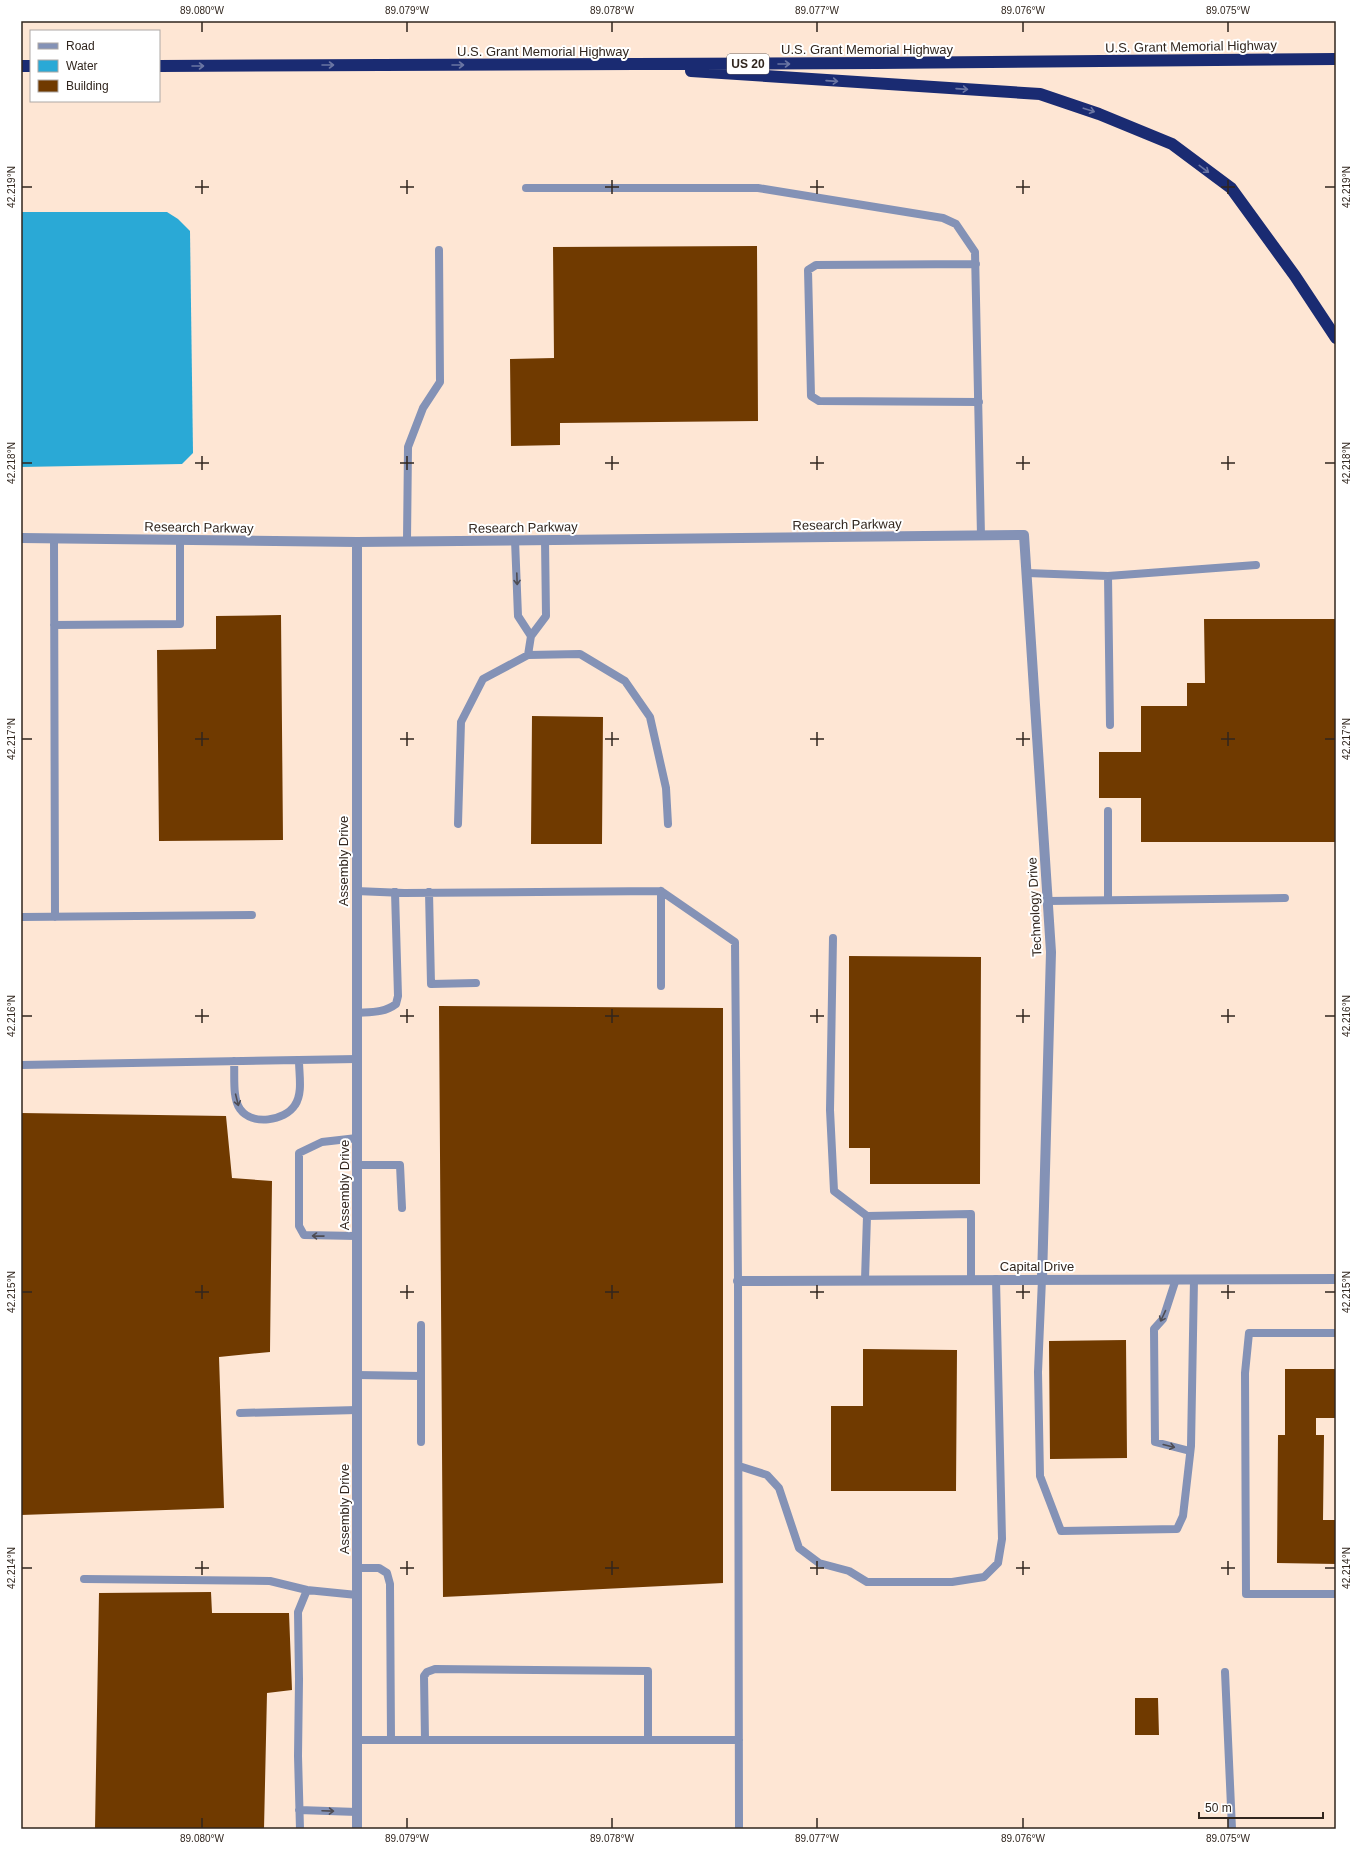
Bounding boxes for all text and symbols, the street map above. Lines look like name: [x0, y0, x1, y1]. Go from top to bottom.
text: 89.080°W: [180, 5, 225, 16]
text: 89.079°W: [385, 5, 430, 16]
text: 89.078°W: [590, 5, 635, 16]
text: 89.077°W: [795, 5, 840, 16]
text: 89.076°W: [1001, 5, 1046, 16]
text: 89.075°W: [1206, 5, 1251, 16]
legend: [30, 30, 160, 102]
street label: U.S. Grant Memorial Highway: [1105, 37, 1278, 55]
text: Road: [66, 39, 95, 53]
street label: U.S. Grant Memorial Highway: [781, 42, 953, 57]
street label: U.S. Grant Memorial Highway: [457, 44, 629, 59]
road number: US 20: [727, 54, 769, 74]
text: Water: [66, 59, 98, 73]
one-way arrow: [777, 60, 790, 68]
one-way arrow: [321, 61, 334, 69]
one-way arrow: [451, 61, 464, 69]
one-way arrow: [191, 62, 204, 70]
one-way arrow: [825, 77, 838, 84]
text: Building: [66, 79, 109, 93]
one-way arrow: [955, 85, 968, 92]
one-way arrow: [1083, 107, 1096, 114]
one-way arrow: [1199, 164, 1210, 173]
text: 42.219°N: [6, 166, 17, 208]
text: 42.219°N: [1341, 166, 1352, 208]
text: 42.218°N: [6, 442, 17, 484]
text: 42.218°N: [1341, 442, 1352, 484]
street label: Research Parkway: [792, 516, 902, 533]
street label: Research Parkway: [144, 519, 254, 536]
street label: Research Parkway: [468, 519, 578, 536]
one-way arrow: [513, 572, 520, 585]
text: 42.217°N: [6, 718, 17, 760]
text: 42.217°N: [1341, 718, 1352, 760]
street label: Assembly Drive: [336, 816, 351, 906]
street label: Technology Drive: [1024, 857, 1045, 957]
text: 42.216°N: [6, 995, 17, 1037]
text: 42.216°N: [1341, 995, 1352, 1037]
one-way arrow: [234, 1093, 242, 1106]
street label: Assembly Drive: [337, 1140, 352, 1230]
one-way arrow: [312, 1232, 325, 1239]
street label: Capital Drive: [1000, 1259, 1074, 1274]
text: 42.215°N: [6, 1271, 17, 1313]
text: 42.215°N: [1341, 1271, 1352, 1313]
one-way arrow: [1159, 1309, 1167, 1321]
one-way arrow: [1162, 1442, 1175, 1450]
street label: Assembly Drive: [337, 1464, 352, 1554]
text: 42.214°N: [6, 1547, 17, 1589]
text: 42.214°N: [1341, 1547, 1352, 1589]
scale bar: [1199, 1794, 1323, 1820]
text: 50 m: [1205, 1801, 1232, 1815]
one-way arrow: [321, 1807, 334, 1815]
text: 89.080°W: [180, 1833, 225, 1844]
text: 89.079°W: [385, 1833, 430, 1844]
text: 89.078°W: [590, 1833, 635, 1844]
text: 89.077°W: [795, 1833, 840, 1844]
text: 89.076°W: [1001, 1833, 1046, 1844]
text: 89.075°W: [1206, 1833, 1251, 1844]

